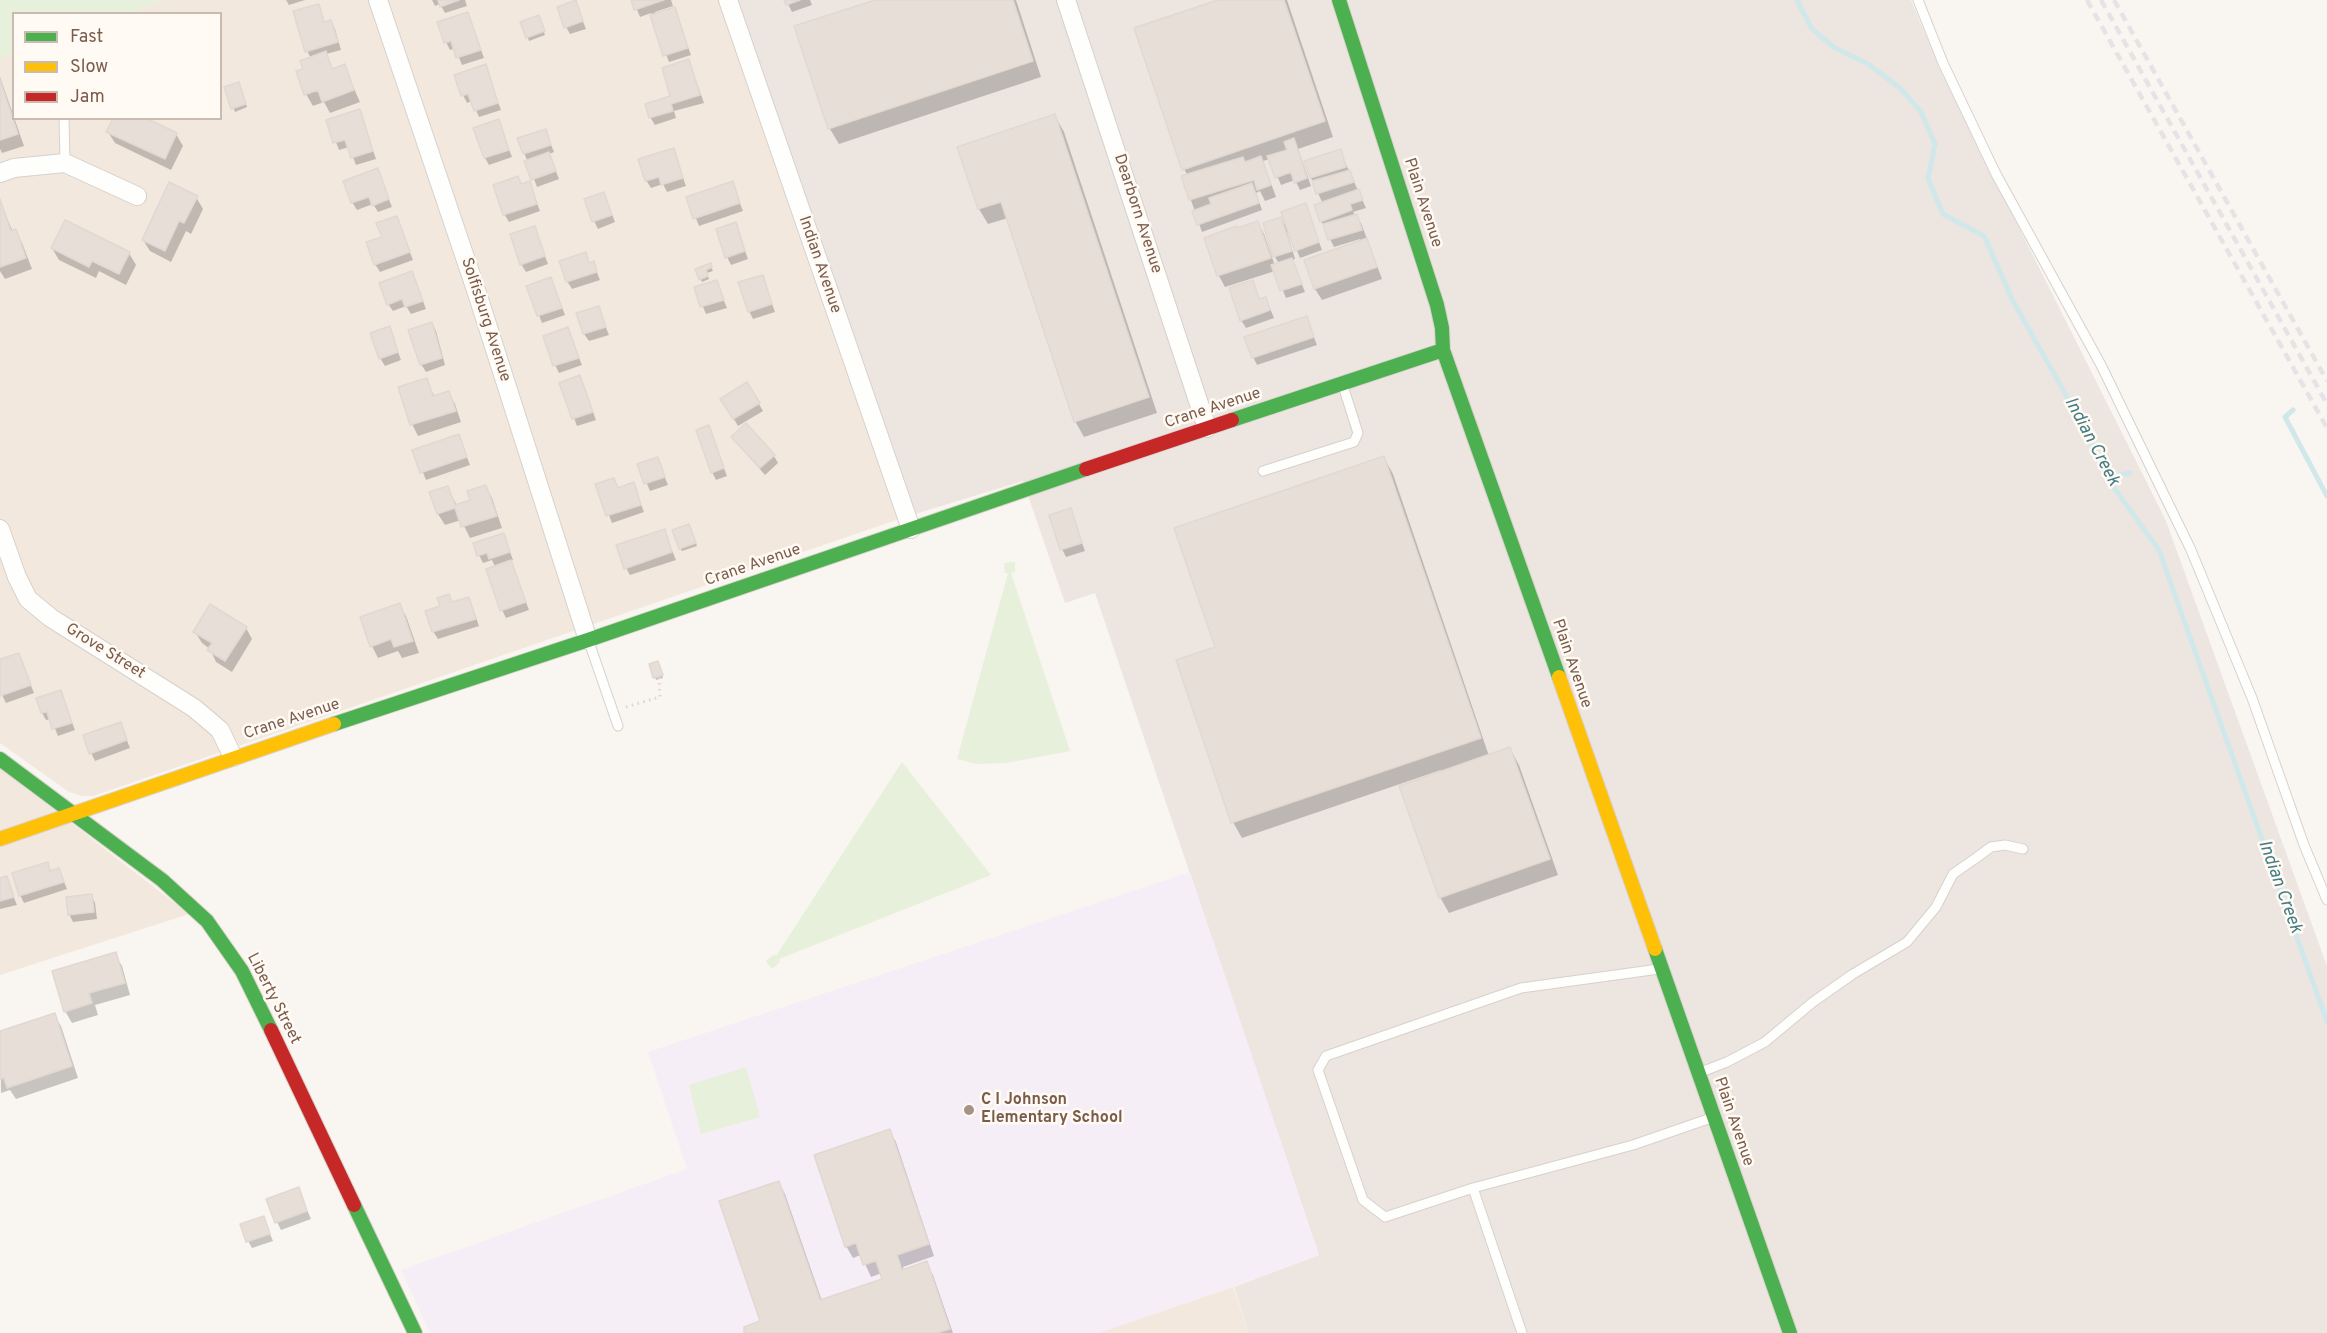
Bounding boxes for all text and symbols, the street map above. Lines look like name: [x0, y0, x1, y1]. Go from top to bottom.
legend: [12, 12, 222, 120]
text: Fast: [70, 26, 103, 49]
text: Slow: [70, 56, 108, 79]
text: Jam: [70, 86, 105, 109]
street label: Dearborn Avenue: [1109, 152, 1165, 276]
street label: Plain Avenue: [1398, 156, 1446, 250]
street label: Indian Avenue: [793, 214, 845, 316]
street label: Solfisburg Avenue: [456, 255, 514, 385]
street label: Crane Avenue: [1162, 384, 1264, 434]
water label: Indian Creek: [2059, 394, 2123, 490]
street label: Crane Avenue: [703, 541, 803, 591]
street label: Plain Avenue: [1547, 617, 1595, 711]
street label: Grove Street: [62, 620, 148, 684]
street label: Crane Avenue: [241, 695, 343, 745]
water label: Indian Creek: [2252, 838, 2306, 936]
street label: Liberty Street: [242, 950, 304, 1048]
street label: Plain Avenue: [1709, 1075, 1757, 1169]
place label: C I Johnson Elementary School: [981, 1091, 1123, 1129]
marker: C I Johnson Elementary School: [962, 1103, 976, 1117]

